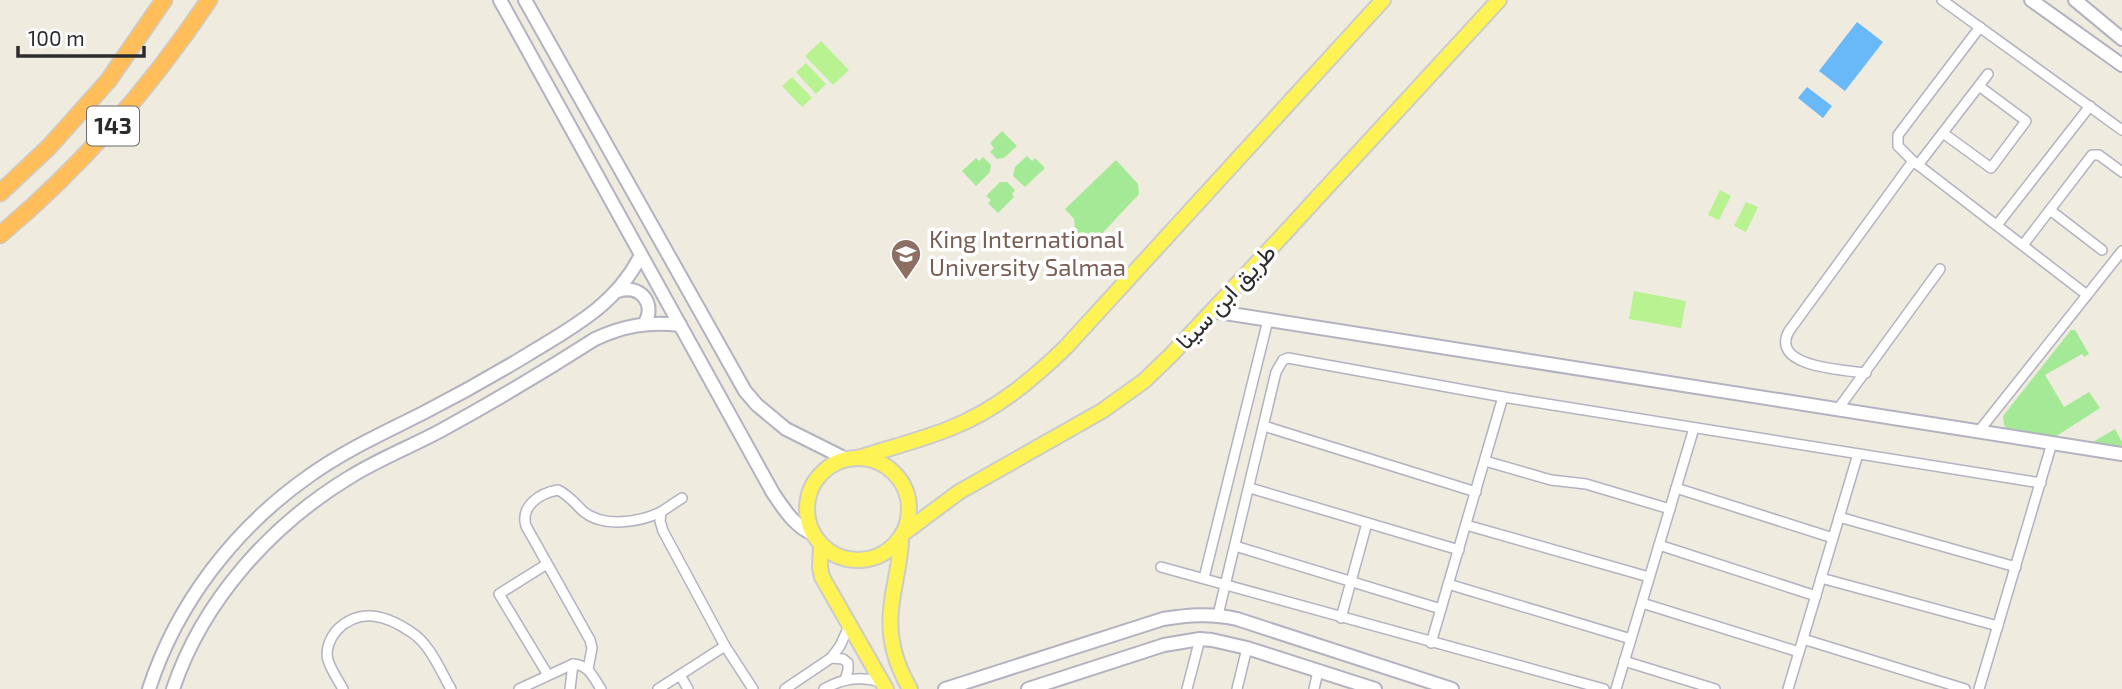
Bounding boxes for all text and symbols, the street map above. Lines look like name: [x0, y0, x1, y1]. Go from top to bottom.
scale bar: [18, 14, 144, 58]
text: 100 m: [28, 25, 85, 50]
road number: 143: [87, 106, 139, 146]
place label: King International University Salmaa: [929, 224, 1126, 281]
school or university icon: King International University Salmaa: [889, 237, 923, 281]
street label: طريق ابن سينا: [1169, 237, 1283, 356]

